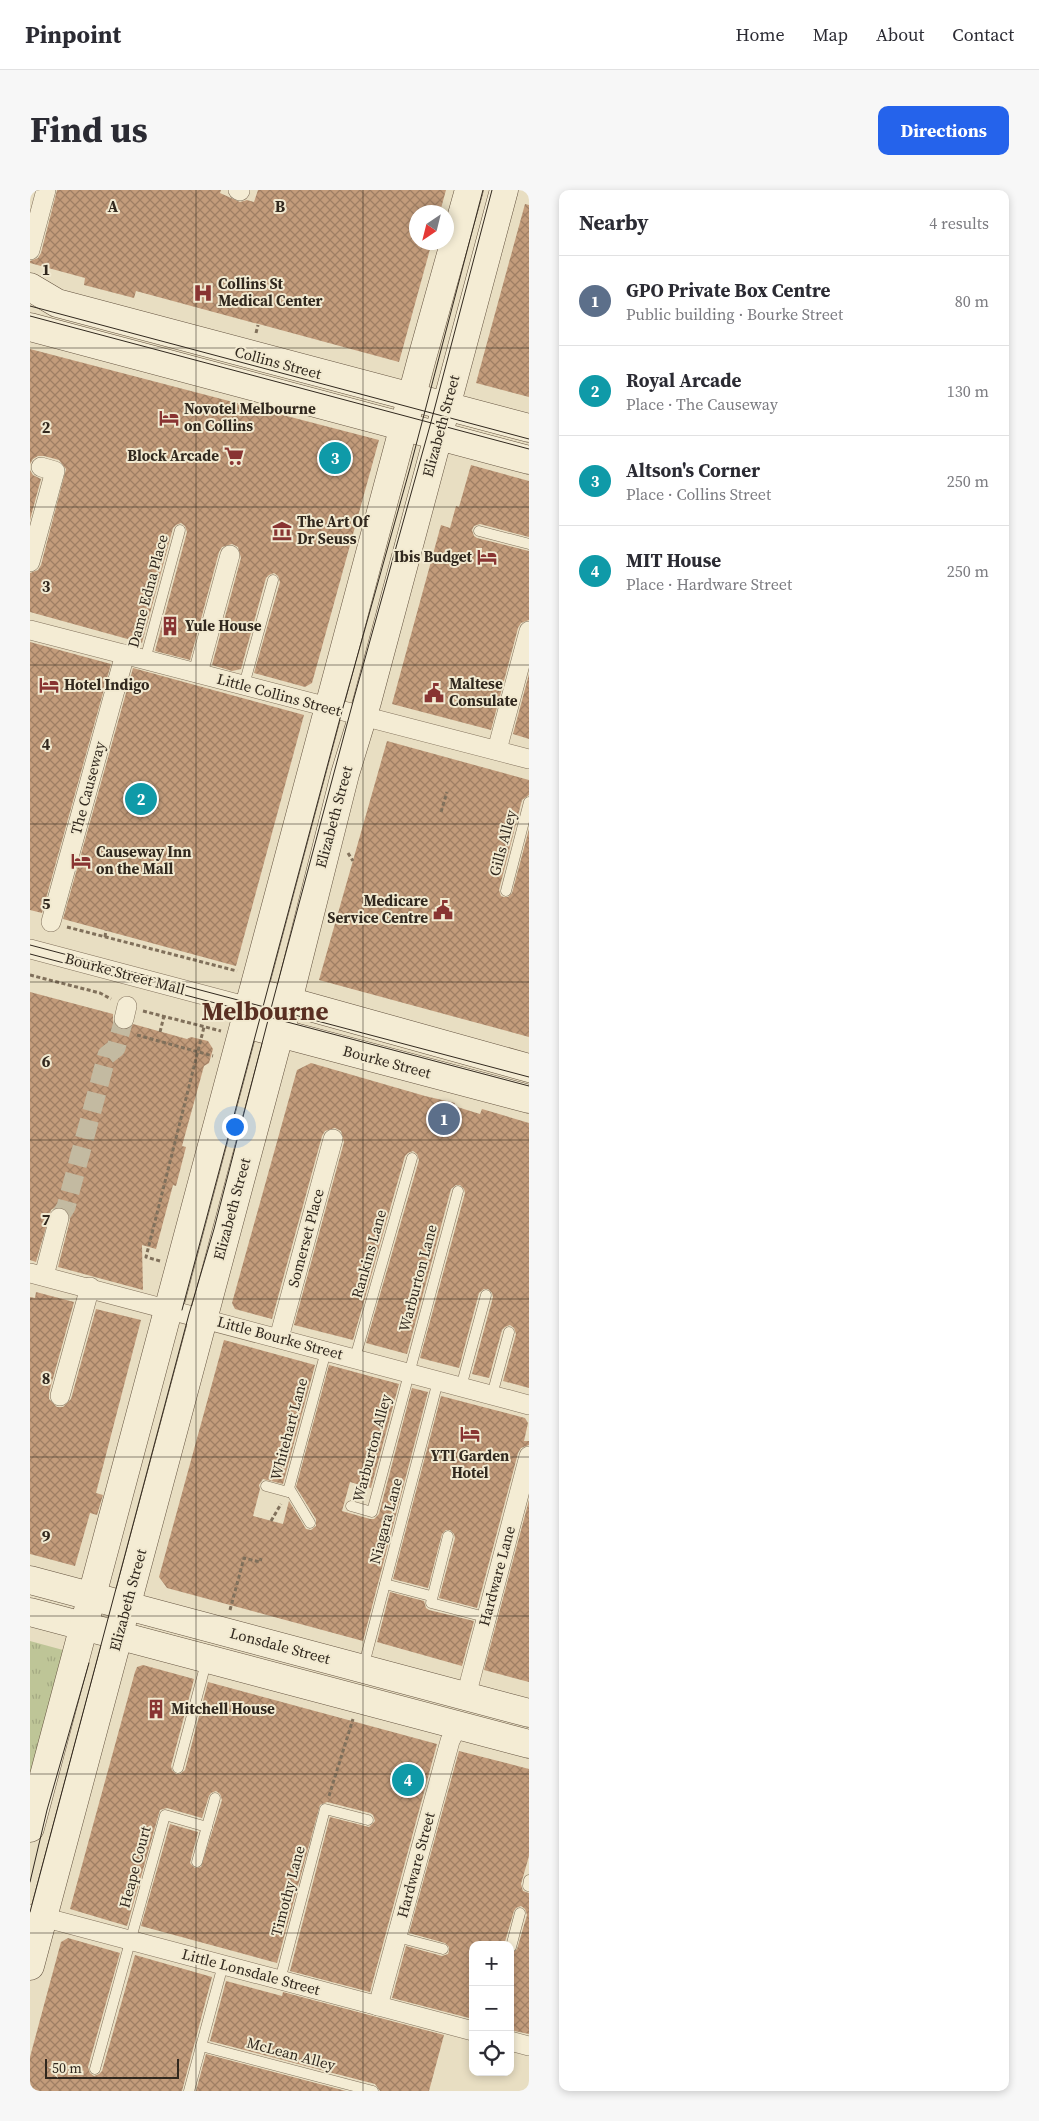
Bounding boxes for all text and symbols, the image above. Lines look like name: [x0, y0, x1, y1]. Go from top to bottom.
text: Pinpoint: [25, 18, 121, 51]
text: Home: [736, 22, 785, 47]
text: Map: [813, 22, 848, 47]
text: About: [876, 22, 924, 47]
text: Contact: [952, 22, 1014, 47]
text: Find us: [30, 106, 148, 154]
button: Directions: [878, 106, 1009, 155]
text: A: [108, 195, 119, 217]
text: B: [275, 195, 286, 217]
north arrow: [409, 205, 454, 250]
text: Nearby: [579, 208, 649, 237]
text: 4 results: [929, 212, 989, 234]
text: 1: [42, 258, 50, 280]
place label: Collins St Medical Center: [218, 273, 323, 311]
text: GPO Private Box Centre: [626, 277, 830, 303]
hospital icon: Collins St Medical Center: [192, 282, 214, 304]
text: 1: [591, 290, 599, 312]
text: 80 m: [955, 290, 989, 312]
text: Public building · Bourke Street: [626, 303, 843, 325]
street label: Collins Street: [233, 341, 324, 384]
text: Royal Arcade: [626, 367, 741, 393]
street label: Elizabeth Street: [417, 372, 464, 479]
text: 2: [591, 380, 599, 402]
text: 130 m: [947, 380, 989, 402]
text: Place · The Causeway: [626, 393, 778, 415]
place label: Novotel Melbourne on Collins: [184, 398, 316, 436]
hotel icon: Novotel Melbourne on Collins: [158, 407, 180, 429]
text: 2: [42, 416, 51, 438]
pin: 3: [319, 439, 351, 477]
place label: Block Arcade: [127, 445, 219, 466]
supermarket icon: Block Arcade: [223, 445, 245, 467]
text: Altson's Corner: [626, 457, 760, 483]
text: 3: [591, 470, 599, 492]
text: 250 m: [947, 470, 989, 492]
text: Place · Collins Street: [626, 483, 771, 505]
place label: The Art Of Dr Seuss: [297, 511, 370, 549]
museum icon: The Art Of Dr Seuss: [271, 520, 293, 542]
street label: Dame Edna Place: [122, 532, 173, 650]
place label: Ibis Budget: [394, 546, 473, 567]
hotel icon: Ibis Budget: [476, 546, 498, 568]
text: MIT House: [626, 547, 721, 573]
text: 4: [591, 560, 599, 582]
text: 250 m: [947, 560, 989, 582]
text: Place · Hardware Street: [626, 573, 792, 595]
text: 3: [42, 575, 51, 597]
building icon: Yule House: [159, 615, 181, 637]
place label: Yule House: [185, 615, 262, 636]
street label: Little Collins Street: [215, 668, 344, 721]
place label: Maltese Consulate: [449, 673, 518, 711]
hotel icon: Hotel Indigo: [38, 674, 60, 696]
place label: Hotel Indigo: [64, 674, 150, 695]
public building icon: Maltese Consulate: [423, 682, 445, 704]
text: 4: [42, 733, 51, 755]
street label: The Causeway: [65, 739, 110, 837]
street label: Elizabeth Street: [310, 763, 357, 870]
pin: 2: [125, 780, 157, 818]
street label: Gills Alley: [484, 807, 522, 878]
place label: Causeway Inn on the Mall: [96, 841, 192, 879]
hotel icon: Causeway Inn on the Mall: [70, 850, 92, 872]
place label: Medicare Service Centre: [327, 890, 428, 928]
text: 5: [42, 892, 51, 914]
public building icon: Medicare Service Centre: [432, 899, 454, 921]
street label: Bourke Street Mall: [63, 947, 188, 1000]
district label: Melbourne: [201, 994, 329, 1028]
street label: Bourke Street: [341, 1040, 434, 1083]
text: 6: [42, 1050, 51, 1072]
pin: 1: [428, 1100, 460, 1138]
your location: [222, 1114, 248, 1140]
street label: Elizabeth Street: [208, 1155, 255, 1262]
street label: Somerset Place: [282, 1186, 329, 1290]
street label: Rankins Lane: [346, 1207, 391, 1301]
text: 7: [42, 1208, 51, 1230]
street label: Warburton Lane: [393, 1222, 442, 1334]
street label: Little Bourke Street: [215, 1311, 345, 1364]
text: 8: [42, 1367, 50, 1389]
street label: Whitehart Lane: [265, 1375, 312, 1482]
street label: Warburton Alley: [347, 1391, 396, 1504]
hotel icon: YTI Garden Hotel: [459, 1423, 481, 1445]
place label: YTI Garden Hotel: [431, 1445, 509, 1483]
street label: Niagara Lane: [364, 1475, 407, 1566]
street label: Hardware Lane: [473, 1523, 520, 1628]
text: 9: [42, 1525, 51, 1547]
street label: Elizabeth Street: [104, 1546, 151, 1653]
street label: Lonsdale Street: [228, 1622, 333, 1669]
building icon: Mitchell House: [145, 1698, 167, 1720]
place label: Mitchell House: [171, 1698, 275, 1719]
pin: 4: [392, 1761, 424, 1799]
street label: Hardware Street: [391, 1810, 440, 1920]
street label: Heape Court: [113, 1823, 156, 1910]
street label: Timothy Lane: [265, 1843, 310, 1939]
map controls: [469, 1941, 514, 2076]
button: +: [469, 1941, 514, 1986]
street label: Little Lonsdale Street: [180, 1943, 323, 2000]
button: −: [469, 1986, 514, 2031]
button: locate: [469, 2031, 514, 2076]
street label: McLean Alley: [244, 2032, 338, 2076]
scale bar: [45, 2056, 179, 2079]
text: 50 m: [52, 2058, 82, 2078]

